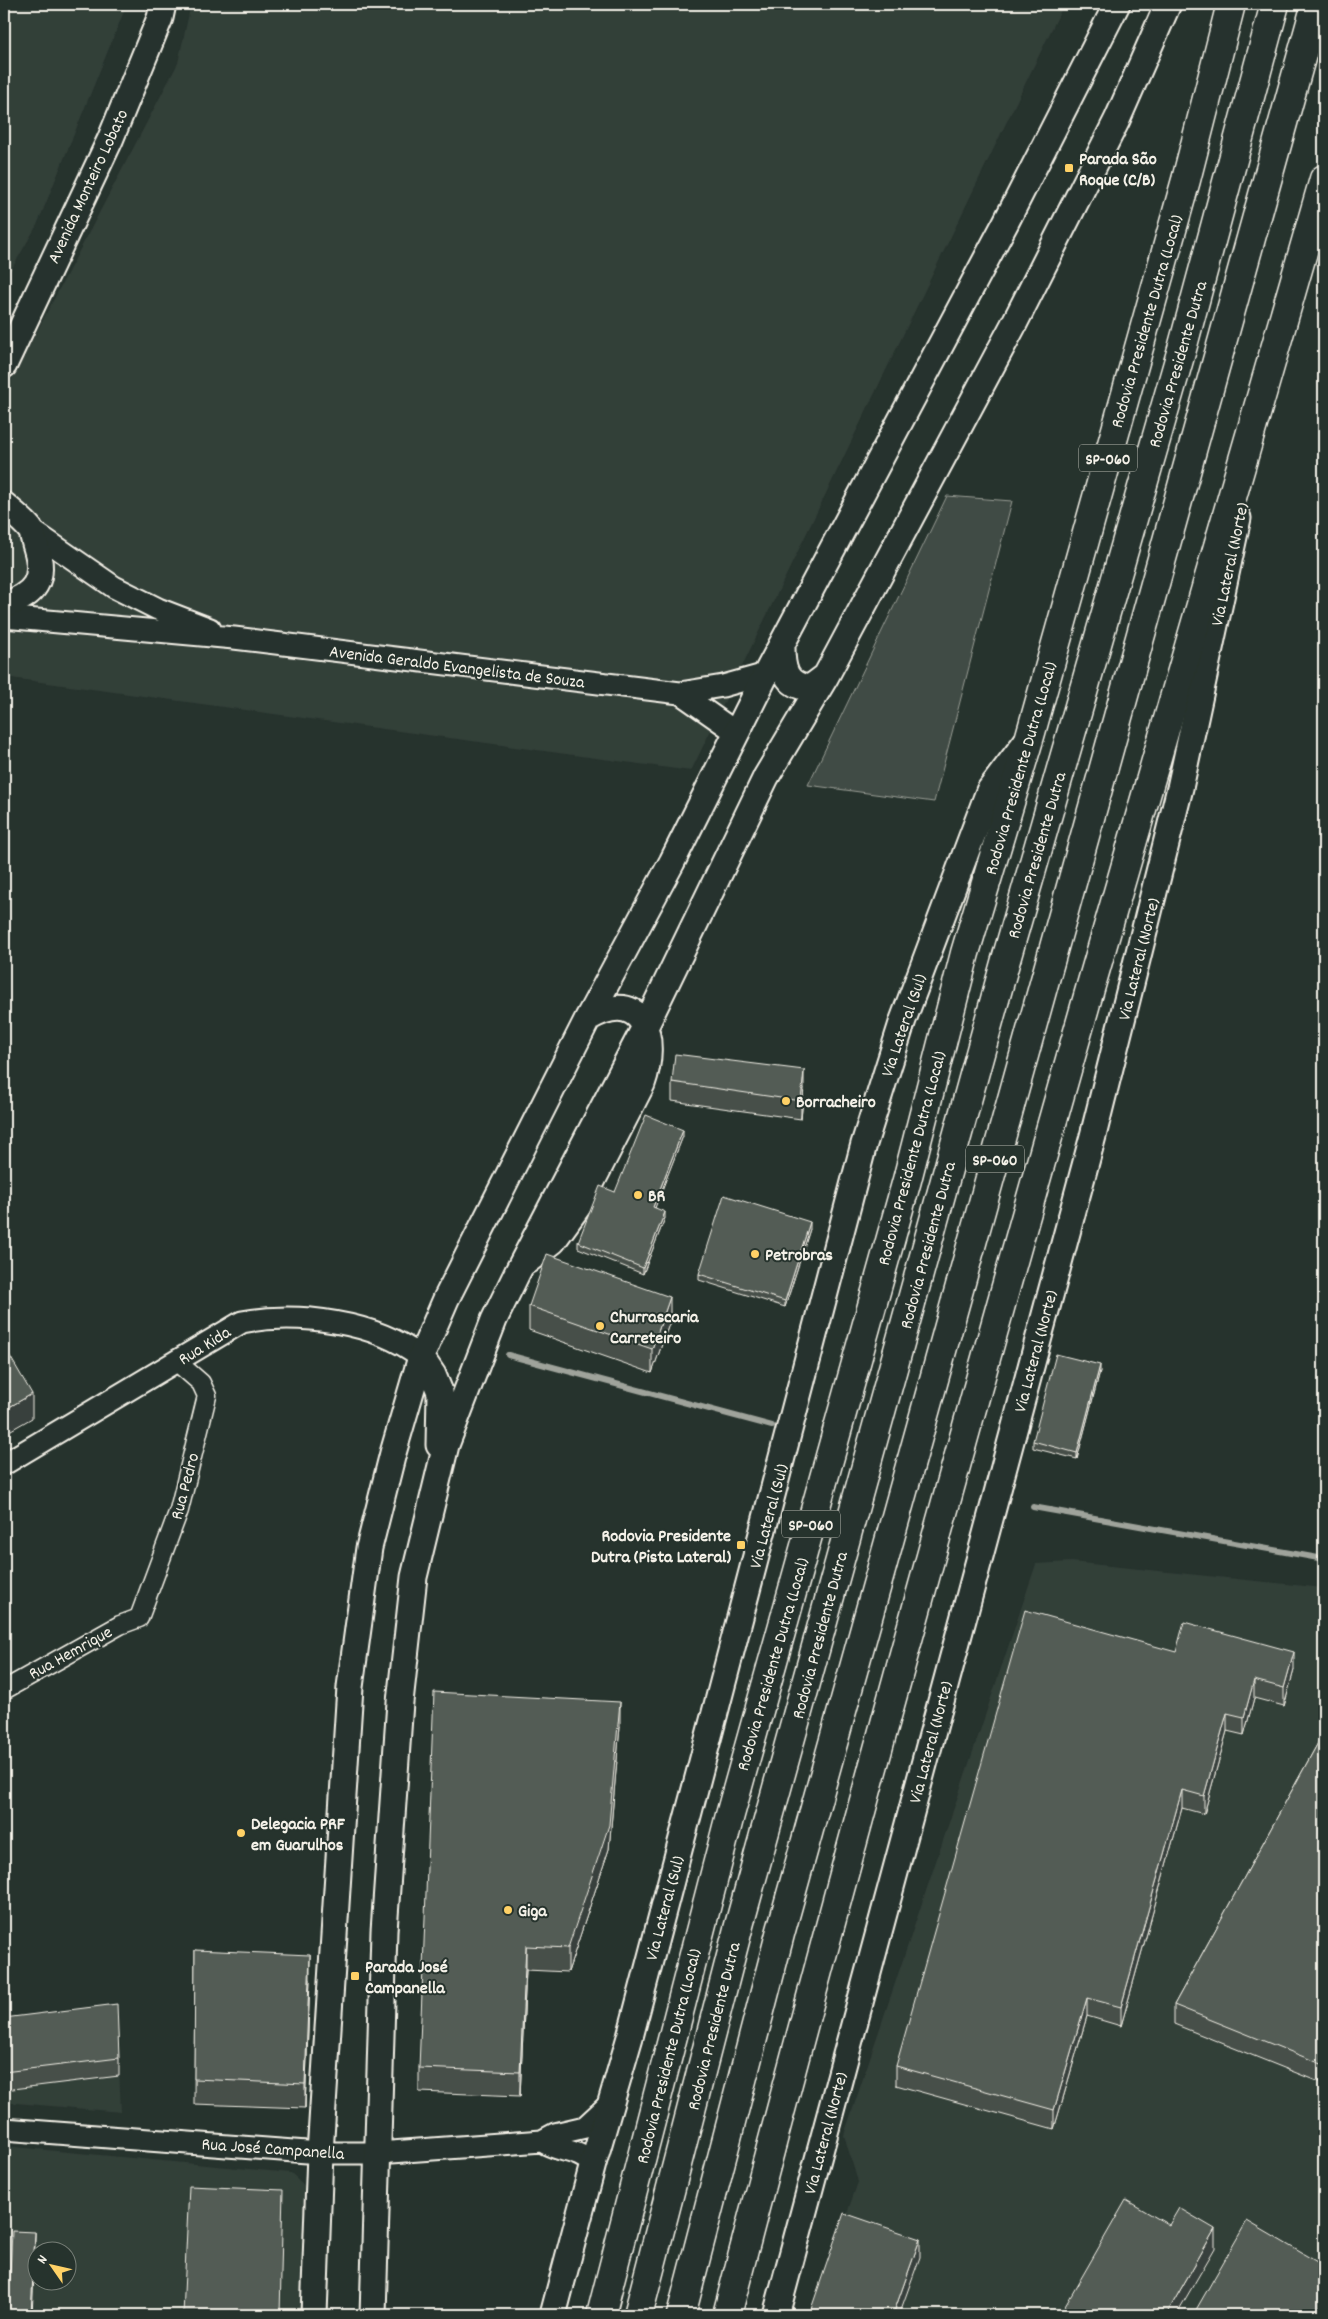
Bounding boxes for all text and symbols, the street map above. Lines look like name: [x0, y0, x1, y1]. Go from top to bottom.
street label: Avenida Monteiro Lobato: [43, 106, 136, 268]
place label: Parada São Roque (C/B): [1079, 148, 1157, 194]
marker: Parada São Roque (C/B): [1063, 162, 1075, 174]
street label: Rodovia Presidente Dutra (Local): [1105, 212, 1187, 430]
street label: Rodovia Presidente Dutra: [1143, 278, 1211, 450]
road number: SP-060: [1079, 444, 1137, 472]
street label: Via Lateral (Norte): [1206, 501, 1257, 629]
street label: Avenida Geraldo Evangelista de Souza: [328, 640, 586, 697]
street label: Rodovia Presidente Dutra (Local): [979, 659, 1061, 877]
street label: Rodovia Presidente Dutra: [1002, 769, 1070, 941]
street label: Via Lateral (Norte): [1113, 896, 1168, 1024]
street label: Via Lateral (Sul): [876, 971, 935, 1081]
street label: Rodovia Presidente Dutra (Local): [872, 1049, 950, 1267]
place label: Borracheiro: [796, 1091, 876, 1116]
marker: Borracheiro: [780, 1095, 792, 1107]
road number: SP-060: [966, 1146, 1024, 1172]
street label: Rodovia Presidente Dutra: [894, 1159, 960, 1331]
place label: BR: [648, 1185, 666, 1210]
marker: BR: [632, 1189, 644, 1201]
place label: Petrobras: [765, 1244, 833, 1269]
marker: Petrobras: [749, 1248, 761, 1260]
street label: Via Lateral (Norte): [1009, 1288, 1066, 1416]
place label: Churrascaria Carreteiro: [610, 1306, 699, 1352]
marker: Churrascaria Carreteiro: [594, 1320, 606, 1332]
street label: Rua Kida: [174, 1321, 237, 1373]
street label: Rua Pedro: [166, 1450, 207, 1523]
street label: Via Lateral (Sul): [744, 1462, 796, 1572]
road number: SP-060: [782, 1510, 840, 1538]
place label: Rodovia Presidente Dutra (Pista Lateral): [591, 1525, 731, 1571]
marker: Rodovia Presidente Dutra (Pista Lateral): [735, 1539, 747, 1551]
street label: Rodovia Presidente Dutra: [787, 1549, 856, 1722]
street label: Rodovia Presidente Dutra (Local): [732, 1555, 817, 1774]
street label: Rua Hemrique: [25, 1621, 118, 1687]
street label: Via Lateral (Norte): [904, 1679, 961, 1807]
place label: Delegacia PRF em Guarulhos: [251, 1813, 346, 1859]
marker: Delegacia PRF em Guarulhos: [235, 1827, 247, 1839]
street label: Via Lateral (Sul): [640, 1854, 692, 1964]
place label: Giga: [518, 1900, 547, 1925]
marker: Giga: [502, 1904, 514, 1916]
street label: Rodovia Presidente Dutra: [682, 1939, 749, 2113]
street label: Rodovia Presidente Dutra (Local): [632, 1946, 709, 2167]
place label: Parada José Campanella: [365, 1956, 448, 2002]
marker: Parada José Campanella: [349, 1970, 361, 1982]
street label: Via Lateral (Norte): [799, 2070, 856, 2198]
street label: Rua José Campanella: [201, 2133, 345, 2168]
north arrow: [28, 2242, 78, 2292]
text: N: [33, 2251, 53, 2268]

